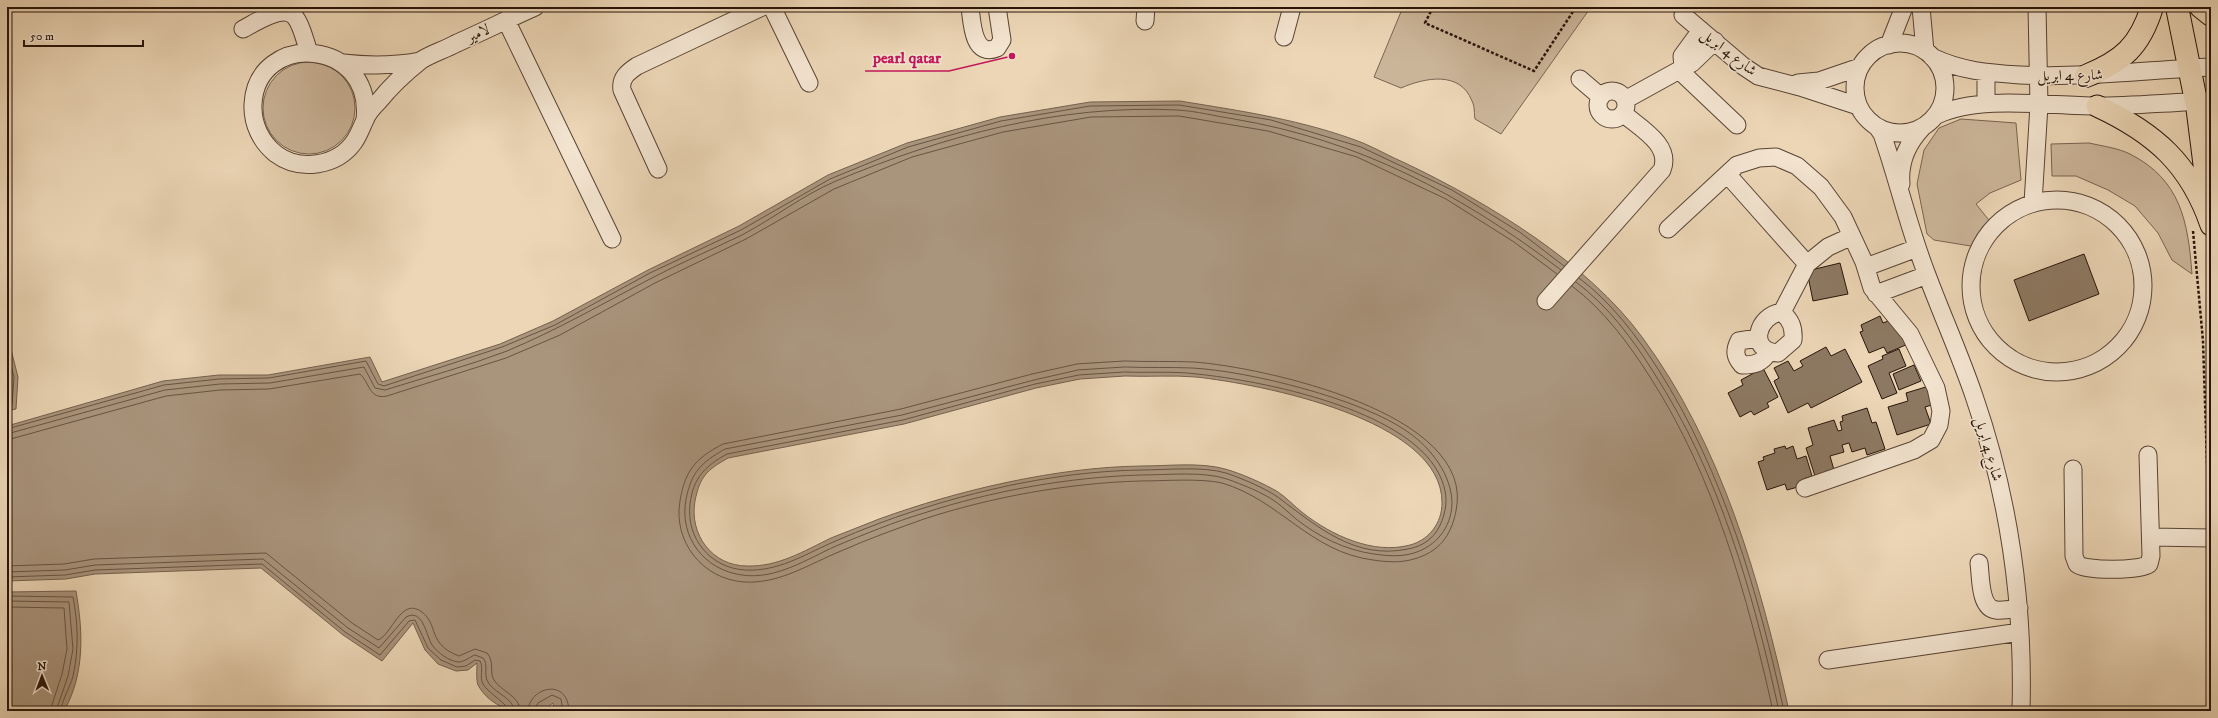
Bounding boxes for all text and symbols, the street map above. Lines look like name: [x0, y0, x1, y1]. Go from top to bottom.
street label: لامير: [462, 20, 493, 48]
scale bar: [24, 22, 143, 48]
street label: شارع 4 ابريل: [1695, 25, 1760, 83]
text: 50 m: [30, 29, 54, 44]
callout: pearl qatar: [865, 43, 949, 71]
text: pearl qatar: [872, 48, 942, 69]
street label: شارع 4 ابريل: [2037, 65, 2103, 89]
street label: شارع 4 ابريل: [1967, 415, 2007, 484]
north arrow: [22, 656, 62, 696]
text: N: [37, 660, 46, 674]

